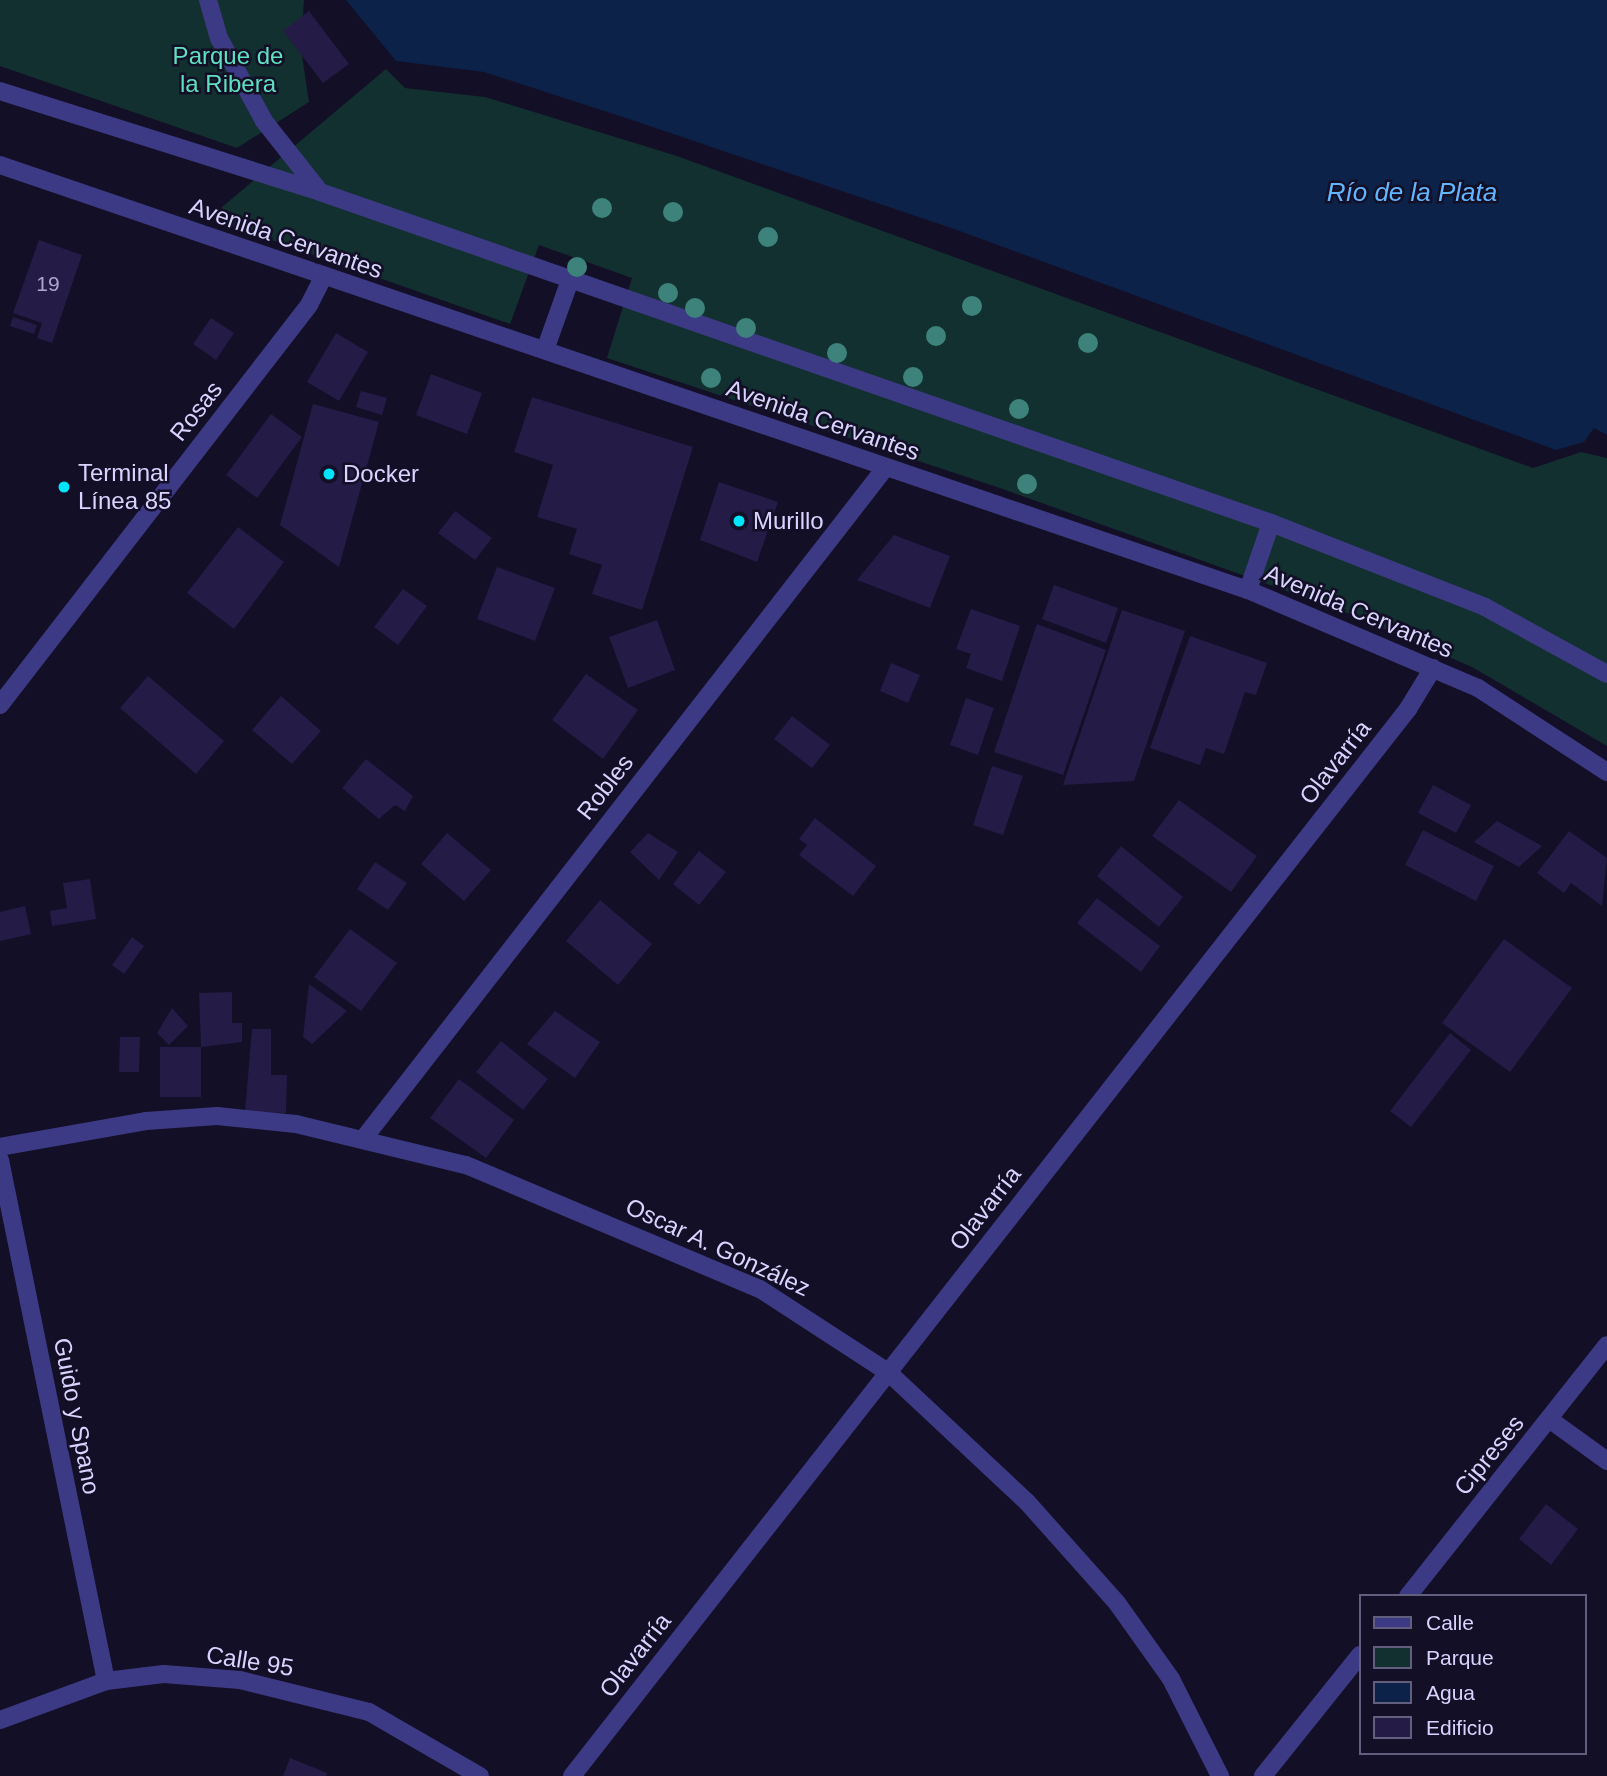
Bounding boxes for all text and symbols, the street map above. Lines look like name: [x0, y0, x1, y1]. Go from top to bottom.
park label: Parque de la Ribera: [173, 42, 283, 98]
water label: Río de la Plata: [1327, 177, 1497, 209]
street label: Avenida Cervantes: [186, 191, 386, 285]
house number: 19: [36, 271, 60, 297]
street label: Avenida Cervantes: [723, 373, 923, 467]
street label: Rosas: [164, 375, 228, 447]
place label: Terminal Línea 85: [78, 459, 171, 515]
place label: Docker: [343, 460, 419, 488]
marker: Docker: [321, 466, 337, 482]
marker: Terminal Línea 85: [56, 479, 72, 495]
place label: Murillo: [753, 507, 824, 535]
marker: Murillo: [731, 513, 747, 529]
street label: Avenida Cervantes: [1260, 558, 1458, 664]
street label: Olavarría: [1293, 714, 1377, 810]
street label: Robles: [571, 749, 639, 825]
street label: Olavarría: [943, 1160, 1027, 1256]
street label: Oscar A. González: [621, 1191, 815, 1303]
street label: Guido y Spano: [48, 1335, 106, 1497]
street label: Cipreses: [1448, 1409, 1530, 1501]
legend: [1358, 1594, 1586, 1755]
street label: Olavarría: [593, 1607, 677, 1703]
text: Calle: [1426, 1611, 1474, 1634]
street label: Calle 95: [204, 1640, 296, 1682]
text: Parque: [1426, 1646, 1494, 1669]
text: Agua: [1426, 1681, 1475, 1704]
text: Edificio: [1426, 1716, 1494, 1739]

